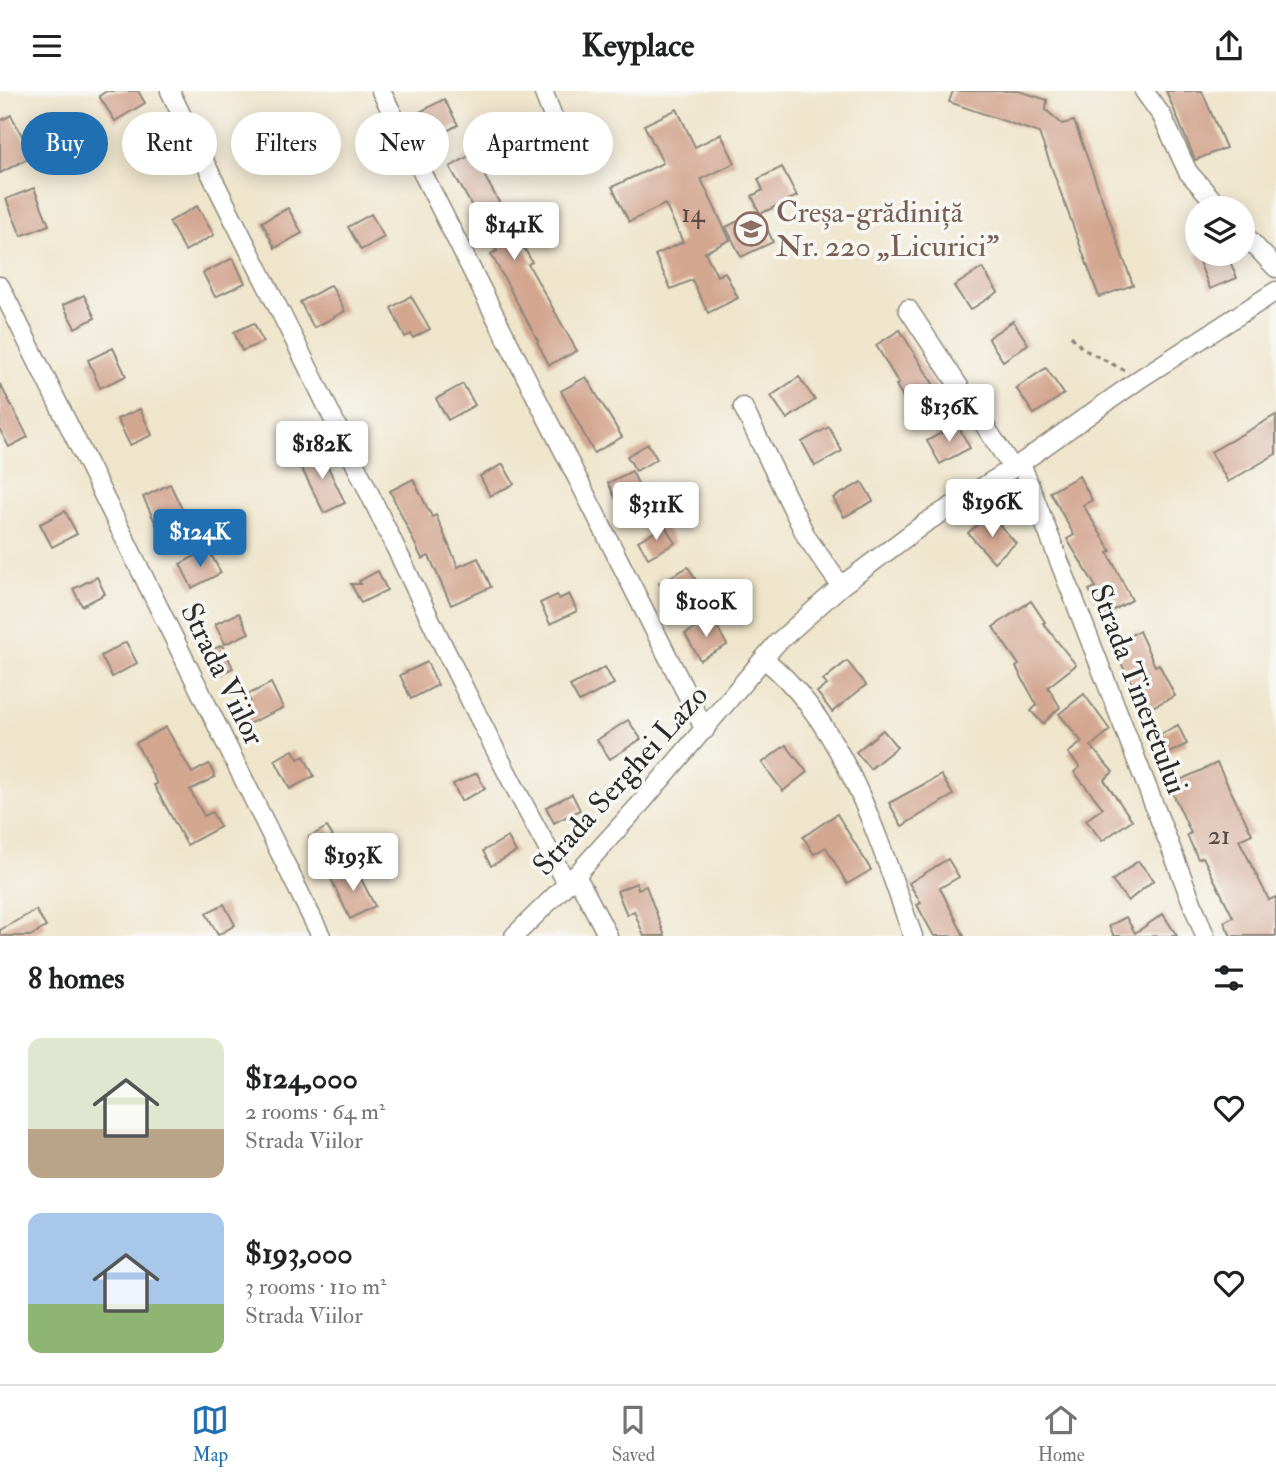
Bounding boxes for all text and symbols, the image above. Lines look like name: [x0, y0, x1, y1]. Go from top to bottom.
text: Keyplace: [582, 26, 694, 66]
icon: menu: [28, 27, 66, 65]
icon: share: [1210, 27, 1248, 65]
chip: Buy: [21, 112, 108, 175]
chip: Rent: [122, 112, 217, 175]
chip: Filters: [231, 112, 341, 175]
chip: New: [355, 112, 449, 175]
chip: Apartment: [463, 112, 613, 175]
place label: Creșa-grădiniță Nr. 220 „Licurici”: [776, 194, 999, 265]
map controls: [1185, 196, 1255, 266]
button: layers: [1185, 196, 1255, 266]
house number: 14: [681, 198, 706, 230]
pin: $141K: [465, 202, 563, 262]
text: $141K: [485, 210, 543, 239]
school or university icon: Creșa-grădiniță Nr. 220 „Licurici”: [732, 210, 770, 248]
pin: $136K: [900, 385, 998, 444]
text: $136K: [920, 392, 978, 421]
pin: $182K: [273, 421, 371, 481]
text: $182K: [292, 429, 352, 458]
pin: $196K: [943, 479, 1041, 539]
pin: $311K: [607, 483, 705, 542]
text: $196K: [962, 487, 1022, 516]
text: $311K: [629, 490, 683, 519]
pin: $124K: [151, 510, 249, 569]
text: $124K: [169, 517, 231, 546]
street label: Strada Tineretului: [1082, 579, 1195, 799]
pin: $100K: [657, 580, 755, 639]
text: $100K: [676, 587, 736, 616]
street label: Strada Viilor: [172, 597, 273, 751]
street label: Strada Serghei Lazo: [525, 677, 716, 883]
house number: 21: [1208, 820, 1230, 852]
pin: $193K: [304, 833, 402, 893]
text: $193K: [324, 841, 382, 870]
icon: filters: [1210, 959, 1248, 997]
text: 8 homes: [28, 960, 125, 997]
text: $124,000: [245, 1060, 358, 1097]
icon: home: [84, 1066, 168, 1150]
icon: heart: [1210, 1089, 1248, 1127]
text: 2 rooms · 64 m²: [245, 1097, 385, 1126]
text: Strada Viilor: [245, 1126, 363, 1155]
text: $193,000: [245, 1235, 353, 1272]
icon: home: [84, 1241, 168, 1325]
icon: heart: [1210, 1264, 1248, 1302]
text: 3 rooms · 110 m²: [245, 1272, 386, 1301]
text: Strada Viilor: [245, 1301, 363, 1330]
tab: Map: [191, 1401, 229, 1467]
tab: Saved: [612, 1401, 655, 1467]
tab: Home: [1038, 1401, 1085, 1467]

